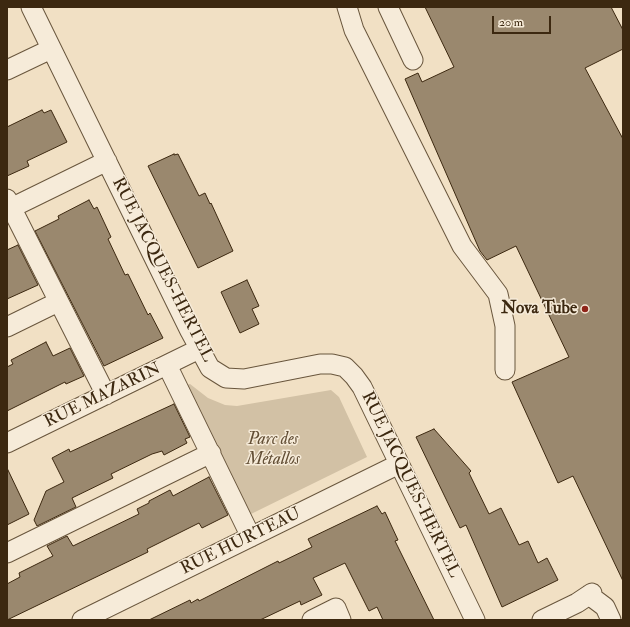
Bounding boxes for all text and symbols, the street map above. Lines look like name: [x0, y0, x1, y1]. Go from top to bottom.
scale bar: [494, 8, 553, 34]
text: 20 m: [499, 15, 523, 30]
street label: RUE JACQUES-HERTEL: [107, 174, 217, 366]
place label: Nova Tube: [501, 299, 577, 319]
marker: Nova Tube: [580, 304, 590, 314]
street label: RUE MAZARIN: [42, 359, 164, 433]
street label: RUE JACQUES-HERTEL: [356, 389, 464, 581]
park label: Parc des Métallos: [246, 430, 300, 470]
street label: RUE HURTEAU: [178, 504, 304, 580]

